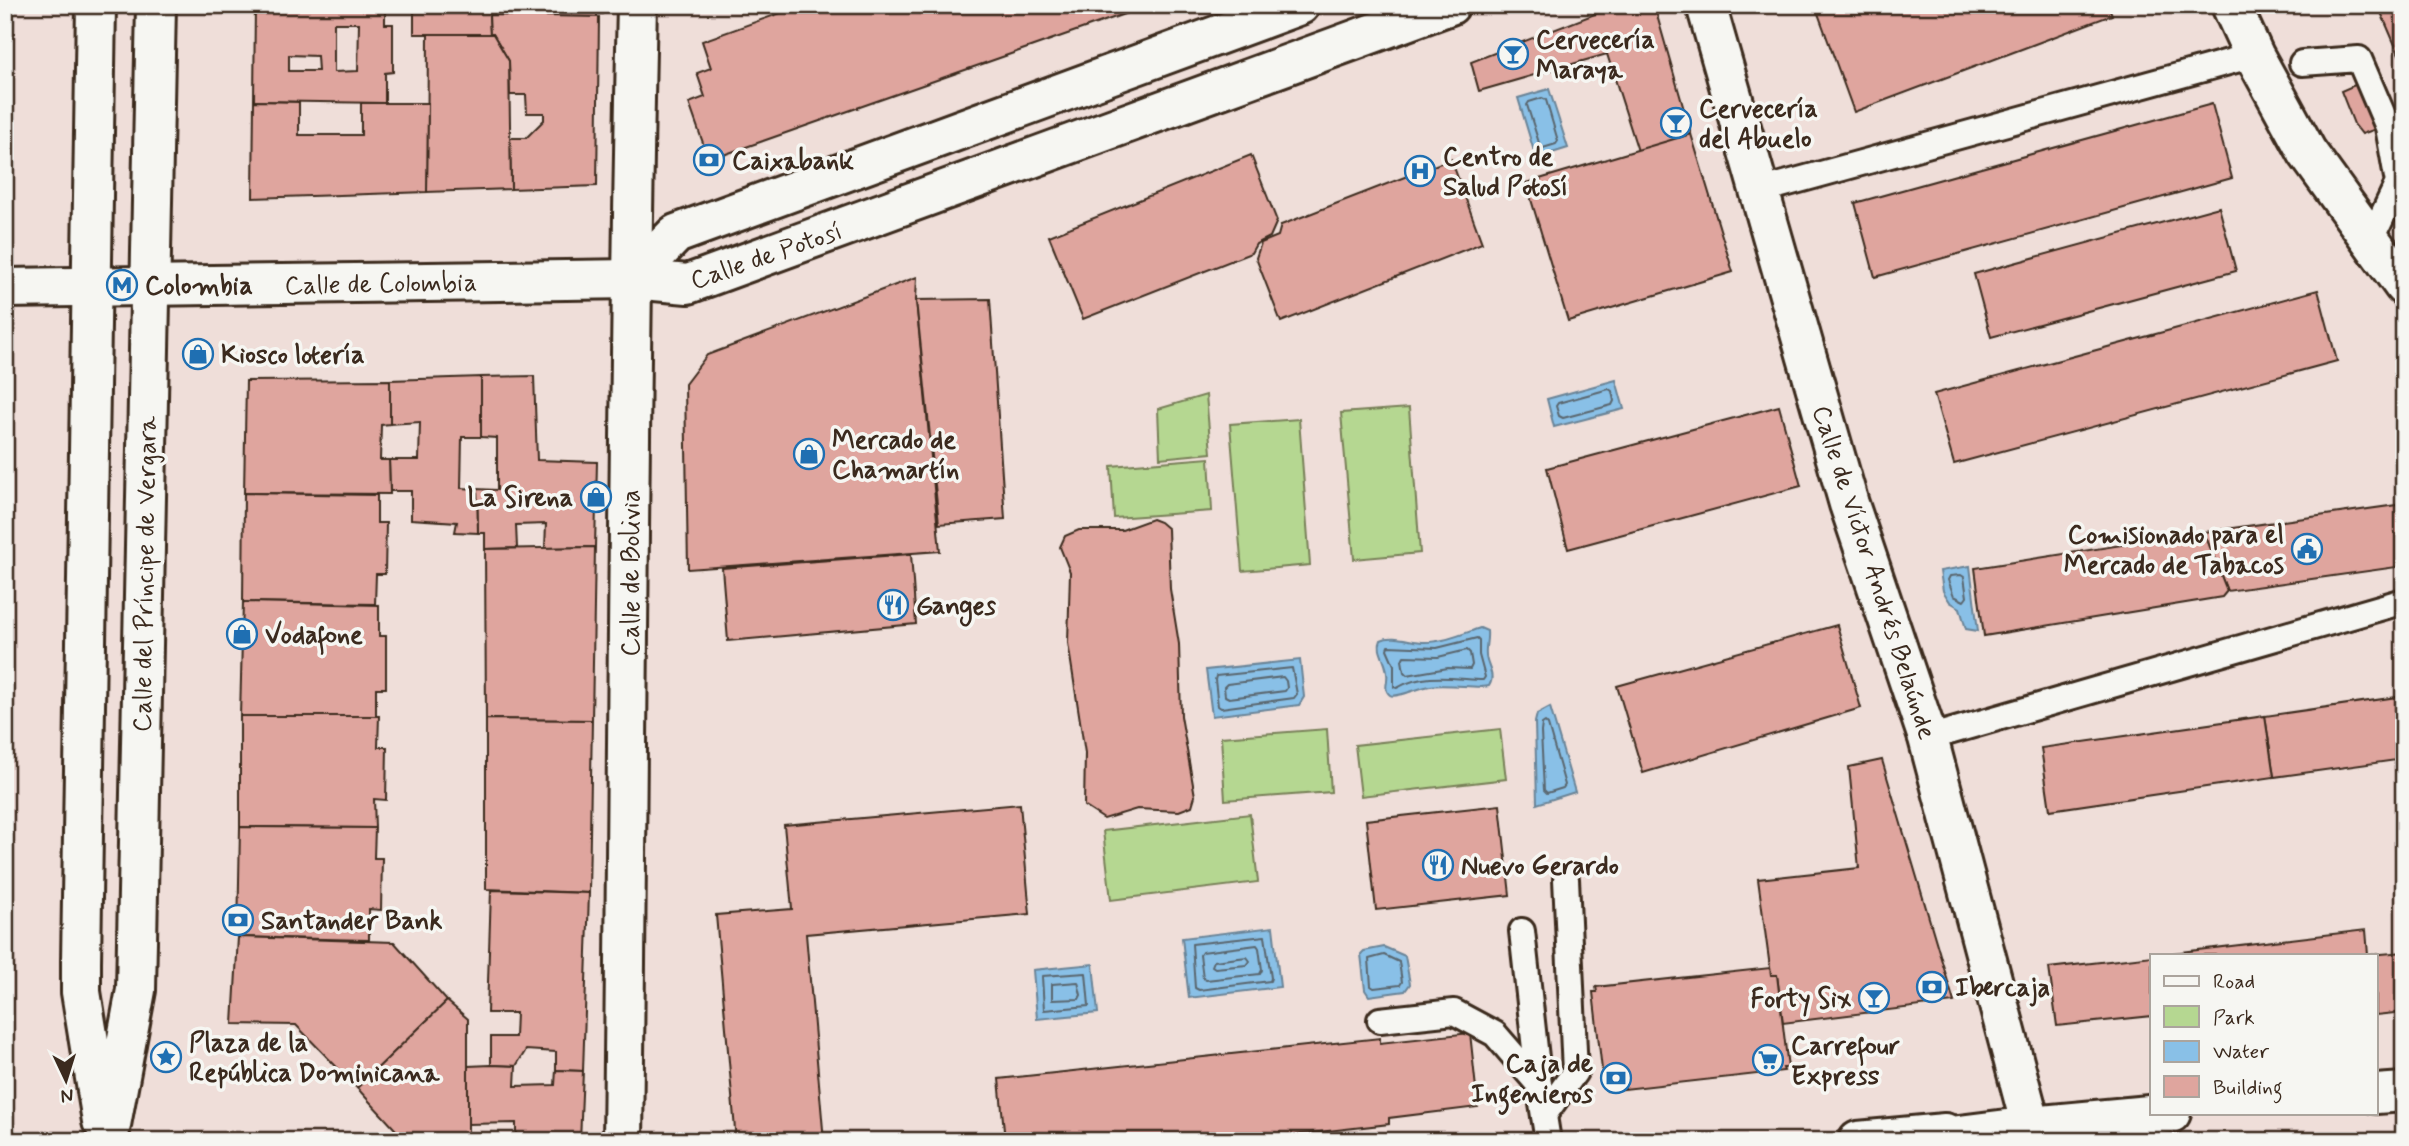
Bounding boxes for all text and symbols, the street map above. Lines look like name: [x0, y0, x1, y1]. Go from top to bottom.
place label: Cervecería Maraya: [1536, 24, 1655, 88]
bar icon: Cervecería Maraya: [1496, 37, 1530, 71]
place label: Cervecería del Abuelo: [1699, 93, 1818, 157]
bar icon: Cervecería del Abuelo: [1659, 106, 1693, 140]
place label: Centro de Salud Potosí: [1443, 141, 1568, 205]
bank icon: Caixabank: [692, 143, 726, 177]
place label: Caixabank: [732, 145, 854, 179]
hospital icon: Centro de Salud Potosí: [1403, 154, 1437, 188]
street label: Calle de Potosí: [686, 215, 847, 299]
street label: Calle de Colombia: [284, 266, 478, 304]
metro station icon: Colombia: [105, 268, 139, 302]
place label: Colombia: [145, 270, 253, 304]
shop icon: Kiosco lotería: [181, 337, 215, 371]
place label: Kiosco lotería: [221, 339, 365, 373]
street label: Calle de Víctor Andrés Belaúnde: [1803, 401, 1943, 744]
street label: Calle del Príncipe de Vergara: [126, 415, 166, 732]
place label: Mercado de Chamartín: [832, 424, 959, 488]
shop icon: Mercado de Chamartín: [792, 437, 826, 471]
shop icon: La Sirena: [579, 480, 613, 514]
place label: La Sirena: [467, 482, 573, 516]
street label: Calle de Bolivia: [615, 490, 649, 656]
place label: Comisionado para el Mercado de Tabacos: [2064, 519, 2284, 583]
public building icon: Comisionado para el Mercado de Tabacos: [2290, 532, 2324, 566]
restaurant icon: Ganges: [876, 588, 910, 622]
place label: Ganges: [916, 590, 996, 627]
shop icon: Vodafone: [225, 617, 259, 651]
place label: Vodafone: [265, 619, 363, 655]
restaurant icon: Nuevo Gerardo: [1421, 848, 1455, 882]
place label: Nuevo Gerardo: [1461, 850, 1619, 884]
bank icon: Santander Bank: [221, 903, 255, 937]
place label: Santander Bank: [261, 905, 443, 939]
legend: [2150, 954, 2378, 1114]
text: Road: [2213, 968, 2255, 996]
bank icon: Ibercaja: [1915, 970, 1949, 1004]
place label: Ibercaja: [1955, 972, 2050, 1007]
bar icon: Forty Six: [1857, 981, 1891, 1015]
place label: Forty Six: [1750, 983, 1852, 1017]
text: Park: [2213, 1004, 2255, 1032]
place label: Plaza de la República Dominicana: [189, 1027, 441, 1091]
place label: Carrefour Express: [1791, 1030, 1900, 1094]
text: Water: [2213, 1038, 2269, 1066]
place icon: Plaza de la República Dominicana: [149, 1040, 183, 1074]
supermarket icon: Carrefour Express: [1751, 1043, 1785, 1077]
north arrow: [32, 1044, 102, 1114]
place label: Caja de Ingenieros: [1471, 1048, 1594, 1115]
bank icon: Caja de Ingenieros: [1599, 1061, 1633, 1095]
text: Building: [2213, 1074, 2283, 1104]
text: N: [60, 1083, 74, 1108]

